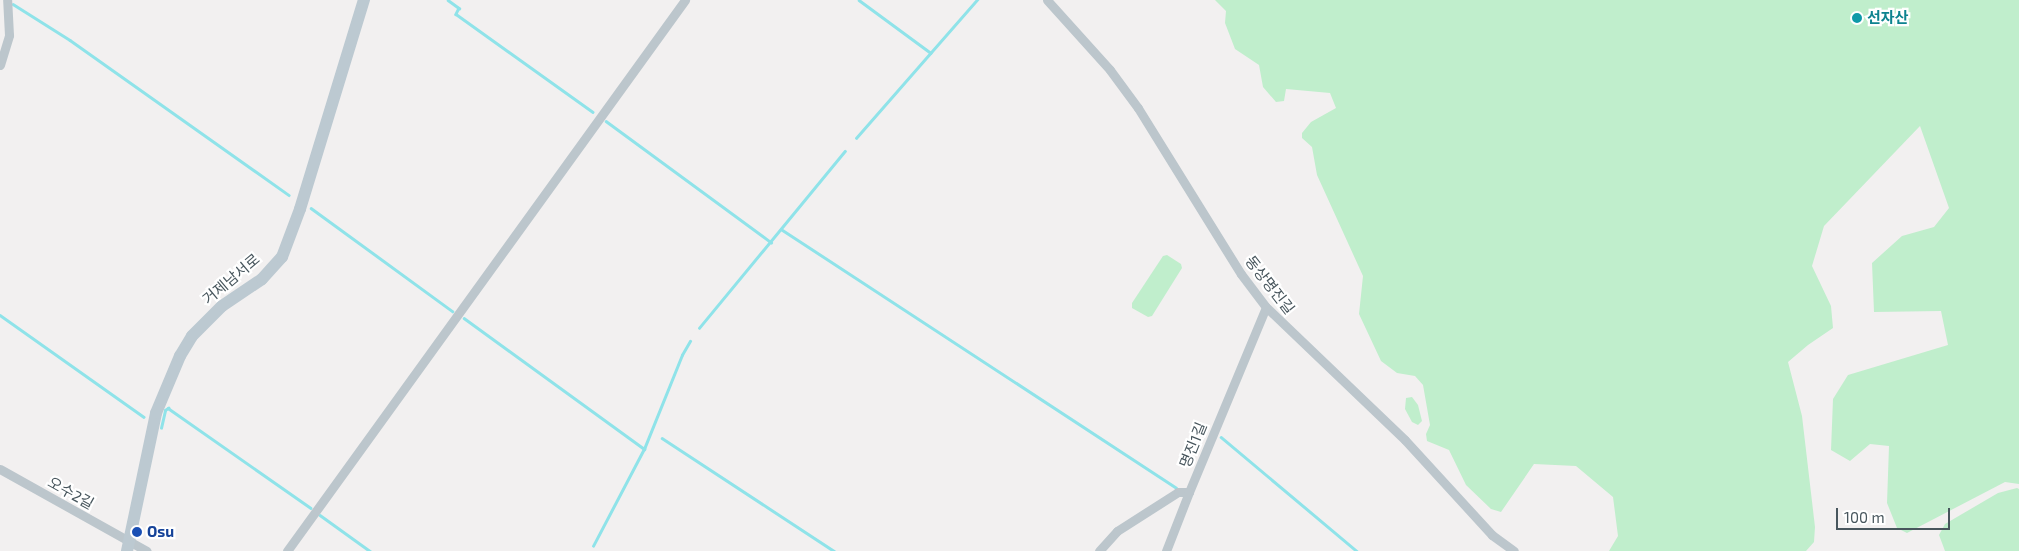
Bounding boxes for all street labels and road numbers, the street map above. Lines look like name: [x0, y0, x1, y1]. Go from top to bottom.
street label: 거제남서로: [199, 250, 263, 308]
street label: 동상명진길: [1242, 252, 1298, 318]
street label: 명진1길: [1176, 420, 1210, 470]
street label: 오수2길: [45, 473, 97, 513]

